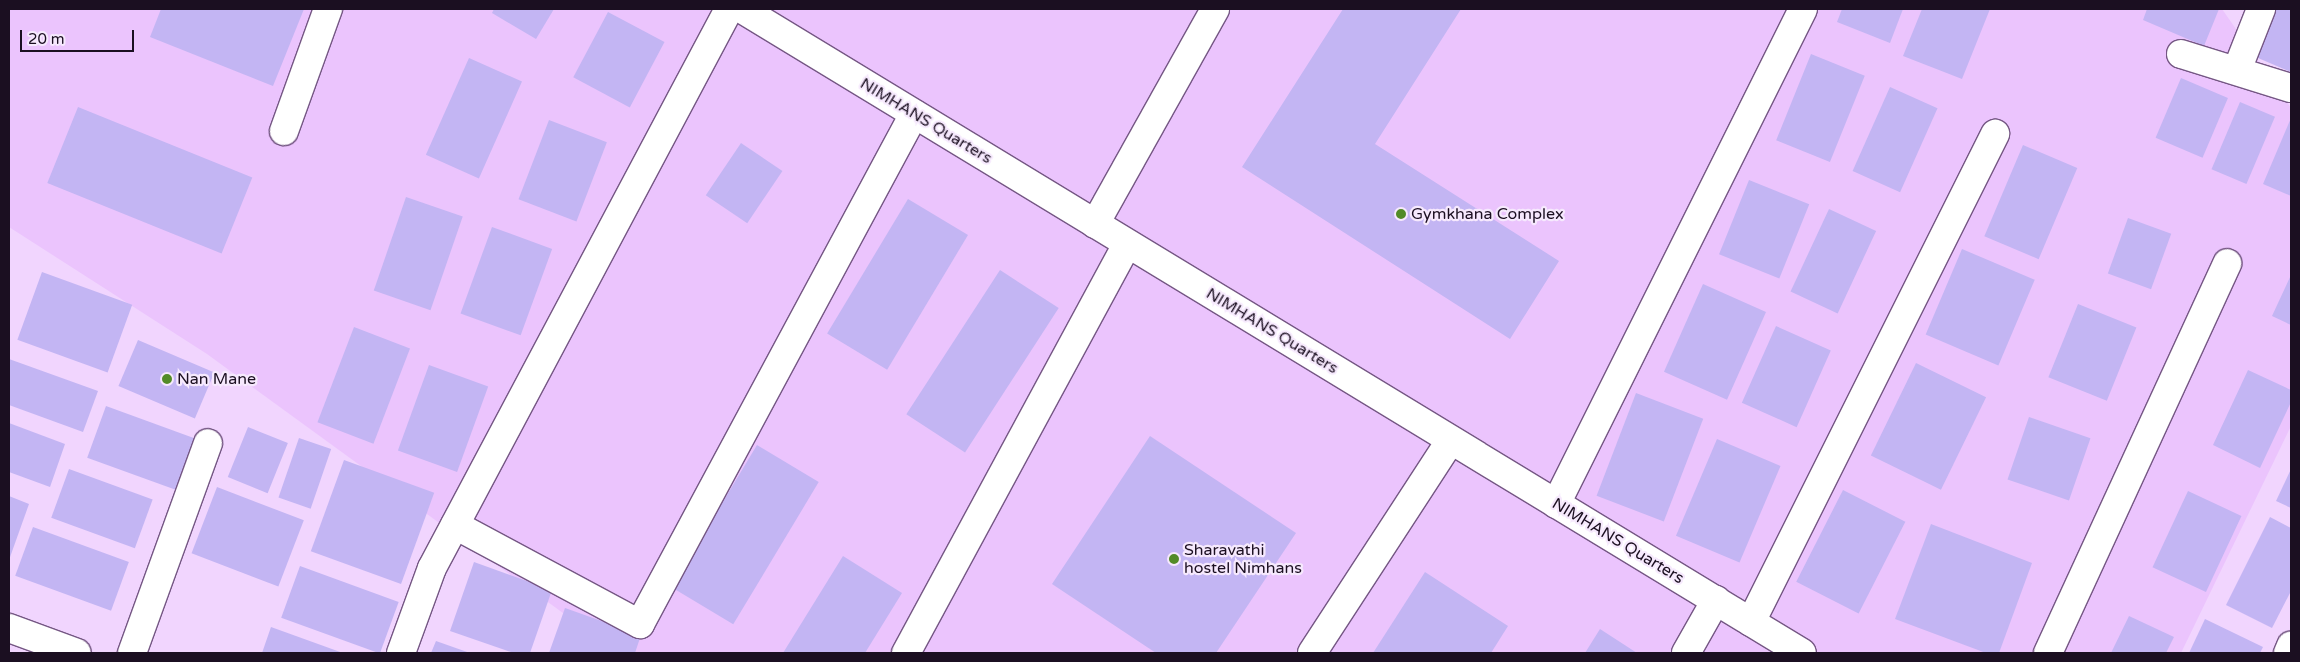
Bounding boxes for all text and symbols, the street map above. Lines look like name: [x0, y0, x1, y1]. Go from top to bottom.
scale bar: [22, 20, 136, 52]
text: 20 m: [28, 30, 65, 48]
street label: NIMHANS Quarters: [857, 74, 995, 168]
place label: Gymkhana Complex: [1411, 204, 1564, 224]
marker: Gymkhana Complex: [1395, 208, 1407, 220]
street label: NIMHANS Quarters: [1203, 284, 1341, 378]
place label: Nan Mane: [177, 369, 256, 389]
marker: Nan Mane: [161, 373, 173, 385]
street label: NIMHANS Quarters: [1549, 494, 1687, 588]
place label: Sharavathi hostel Nimhans: [1184, 540, 1302, 578]
marker: Sharavathi hostel Nimhans: [1168, 553, 1180, 565]

